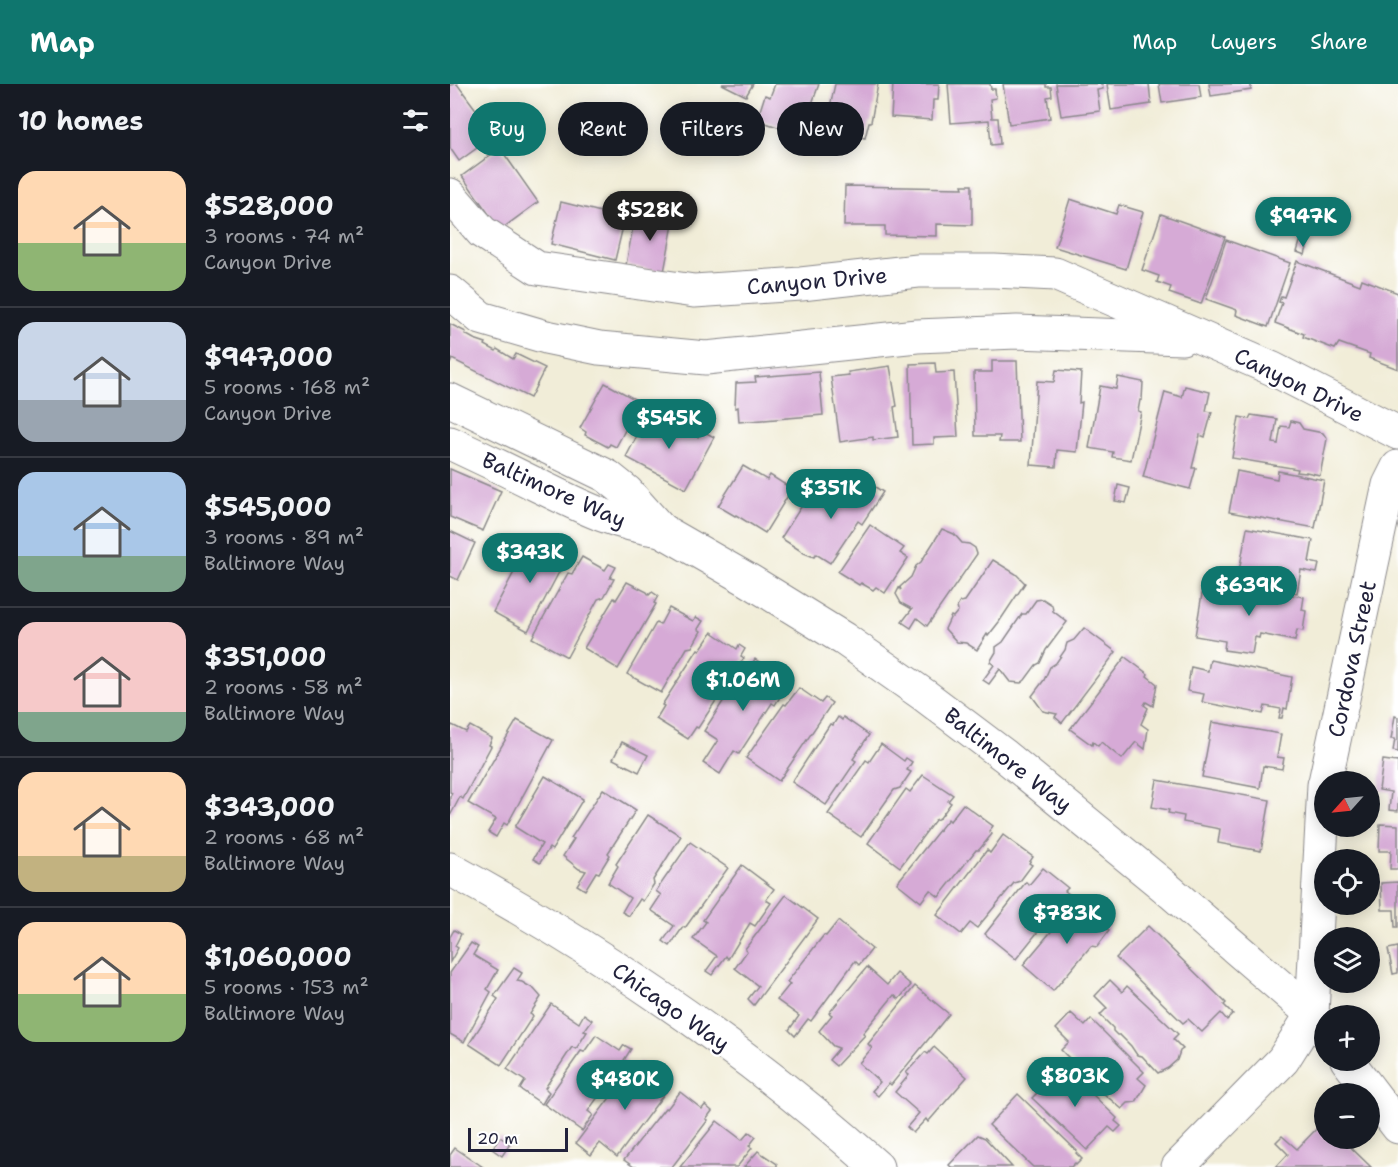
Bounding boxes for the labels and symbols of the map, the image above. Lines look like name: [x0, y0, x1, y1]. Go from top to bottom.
pin: $528K: [608, 191, 692, 242]
pin: $947K: [1261, 197, 1345, 248]
street label: Canyon Drive: [746, 260, 888, 302]
street label: Canyon Drive: [1229, 341, 1369, 429]
pin: $545K: [627, 399, 711, 450]
street label: Baltimore Way: [477, 445, 631, 535]
pin: $351K: [789, 469, 873, 520]
pin: $343K: [488, 533, 572, 584]
pin: $639K: [1207, 566, 1291, 617]
street label: Cordova Street: [1321, 578, 1383, 740]
pin: $1.06M: [694, 661, 792, 712]
street label: Baltimore Way: [938, 701, 1078, 819]
north arrow: [1314, 771, 1380, 837]
pin: $783K: [1025, 894, 1109, 945]
street label: Chicago Way: [607, 956, 735, 1058]
pin: $803K: [1033, 1057, 1117, 1108]
pin: $480K: [583, 1060, 667, 1111]
scale bar: [468, 1125, 568, 1152]

